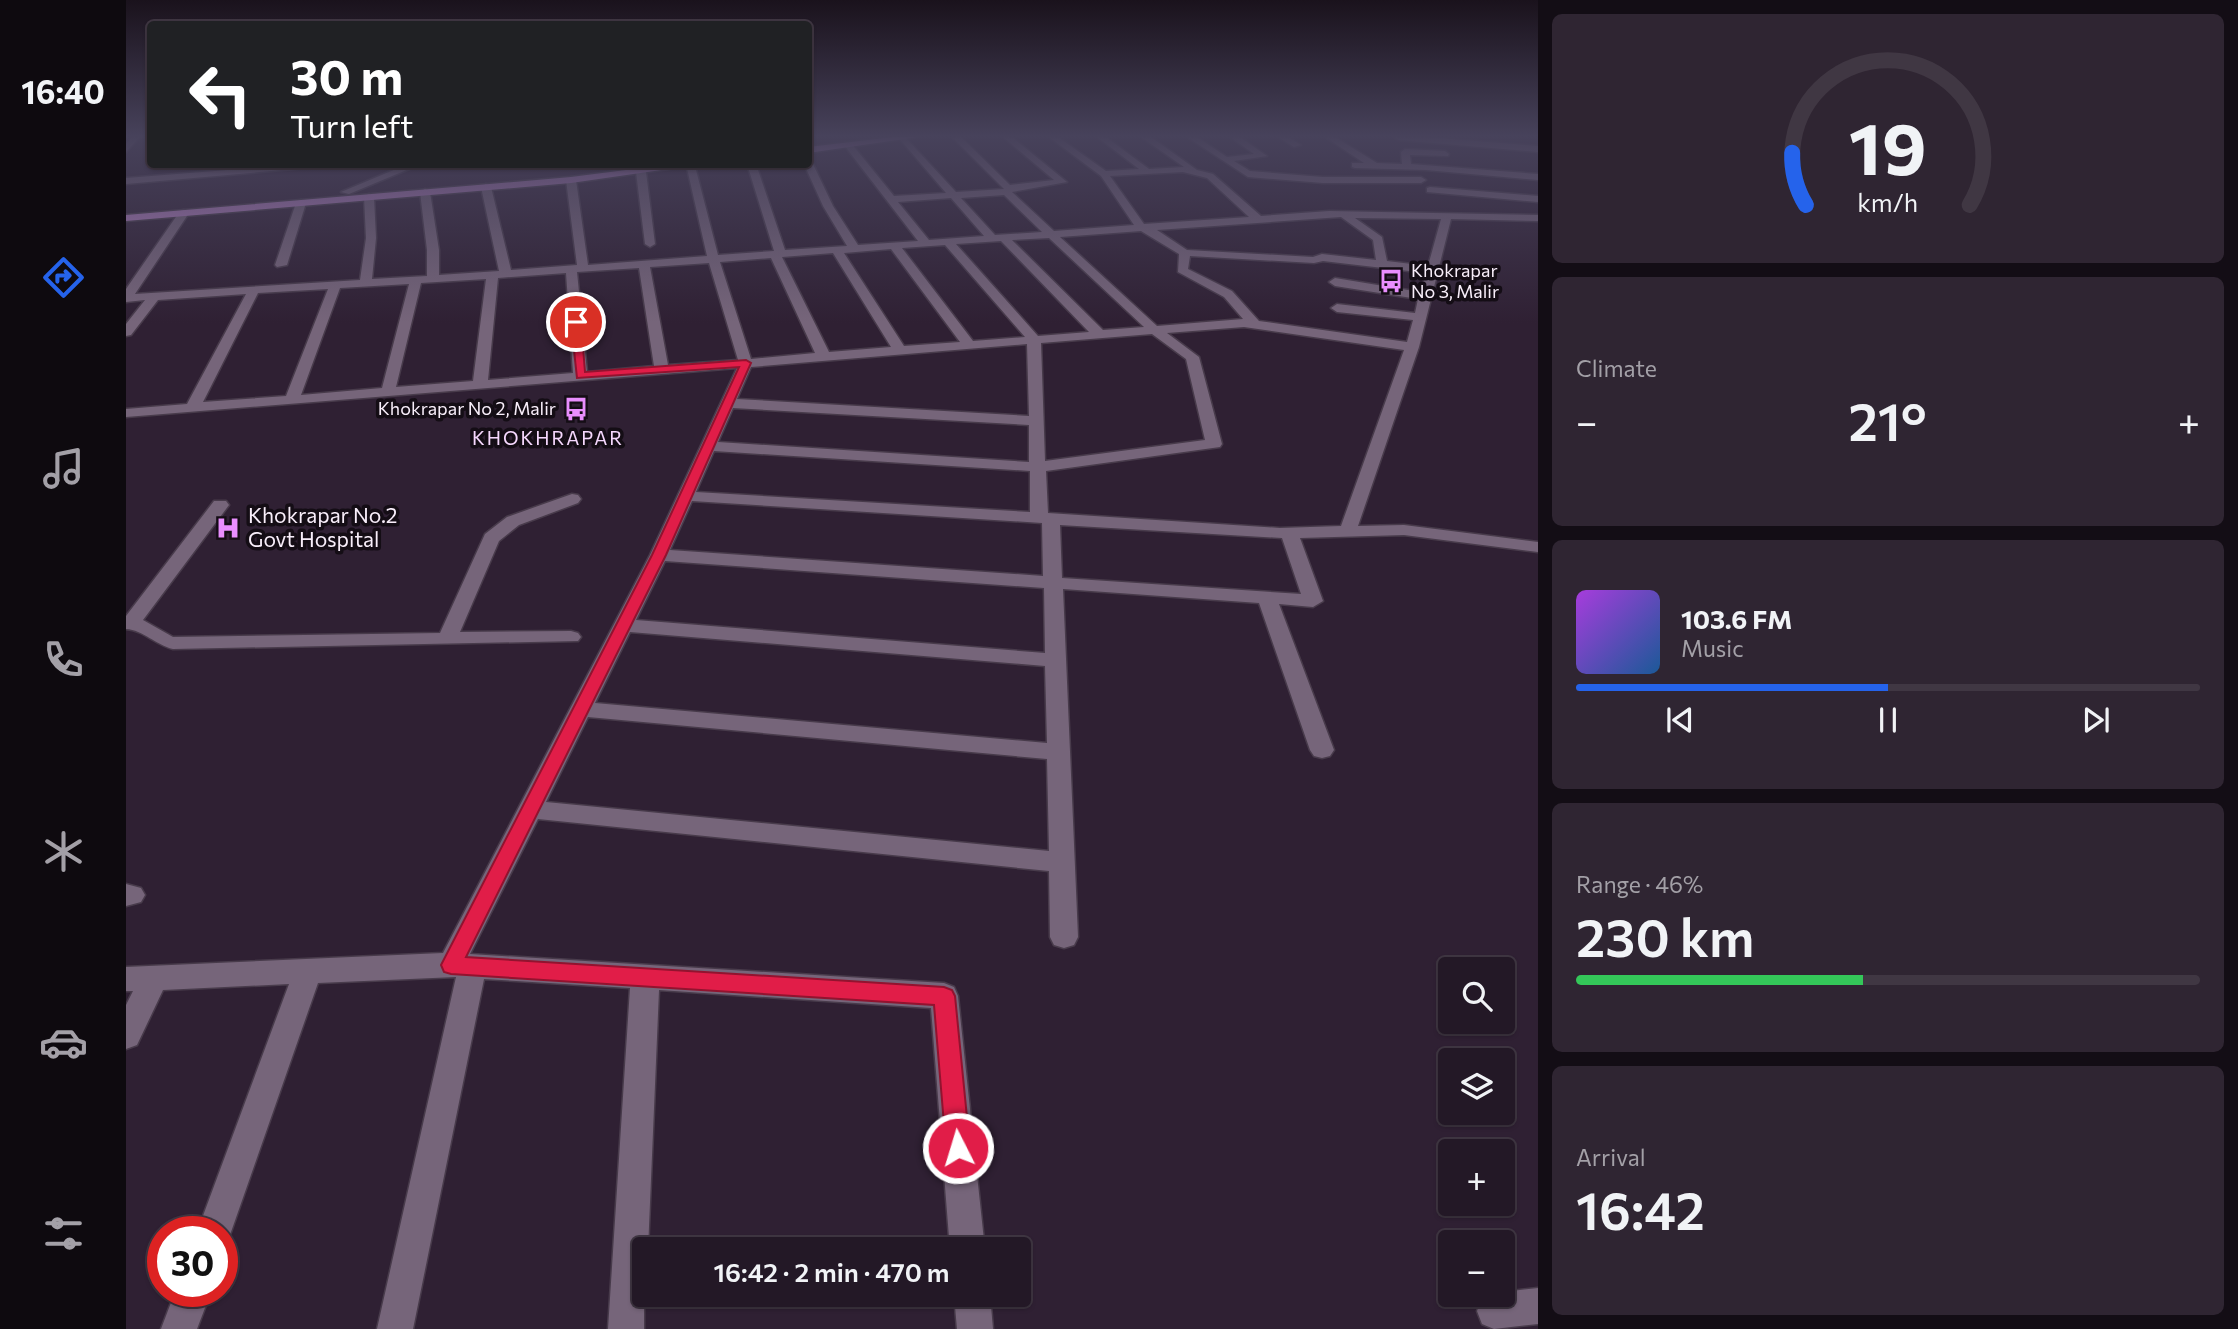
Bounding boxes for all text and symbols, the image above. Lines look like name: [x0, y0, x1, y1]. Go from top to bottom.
text: 30 m: [290, 45, 403, 105]
icon: left: [175, 49, 266, 140]
text: 16:40: [21, 71, 105, 111]
text: 19: [1849, 101, 1927, 190]
text: Turn left: [290, 105, 414, 145]
text: km/h: [1858, 186, 1918, 216]
icon: directions: [39, 253, 88, 302]
place label: Khokrapar No 3, Malir: [1411, 259, 1499, 302]
bus stop icon: Khokrapar No 3, Malir: [1377, 267, 1405, 295]
pin: [546, 292, 606, 352]
icon: arrive: [557, 303, 595, 341]
text: Climate: [1576, 354, 1657, 382]
text: 21°: [1848, 388, 1927, 452]
bus stop icon: Khokrapar No 2, Malir: [562, 395, 590, 423]
place label: Khokrapar No 2, Malir: [378, 397, 556, 419]
text: −: [1576, 397, 1598, 444]
text: +: [2178, 397, 2200, 444]
district label: KHOKHRAPAR: [472, 426, 624, 449]
icon: music: [39, 444, 88, 493]
place label: Khokrapar No.2 Govt Hospital: [248, 502, 398, 551]
hospital icon: Khokrapar No.2 Govt Hospital: [214, 514, 242, 542]
text: 103.6 FM: [1681, 603, 1792, 634]
text: Music: [1681, 634, 1744, 662]
icon: phone: [39, 635, 88, 684]
icon: previous: [1661, 701, 1699, 739]
icon: pause: [1869, 701, 1907, 739]
icon: next: [2077, 701, 2115, 739]
icon: climate: [39, 827, 88, 876]
text: Range · 46%: [1576, 870, 1703, 898]
text: 230 km: [1576, 904, 1754, 968]
map controls: [1438, 957, 1515, 1307]
button: search: [1438, 957, 1515, 1034]
icon: car: [39, 1018, 88, 1067]
button: layers: [1438, 1048, 1515, 1125]
position arrow: [921, 1111, 995, 1185]
button: +: [1438, 1139, 1515, 1216]
text: Arrival: [1576, 1143, 1646, 1171]
text: 16:42: [1576, 1177, 1705, 1241]
icon: filters: [39, 1209, 88, 1258]
speed limit sign: 30: [147, 1216, 238, 1307]
button: −: [1438, 1230, 1515, 1307]
text: 16:42 · 2 min · 470 m: [714, 1256, 949, 1287]

